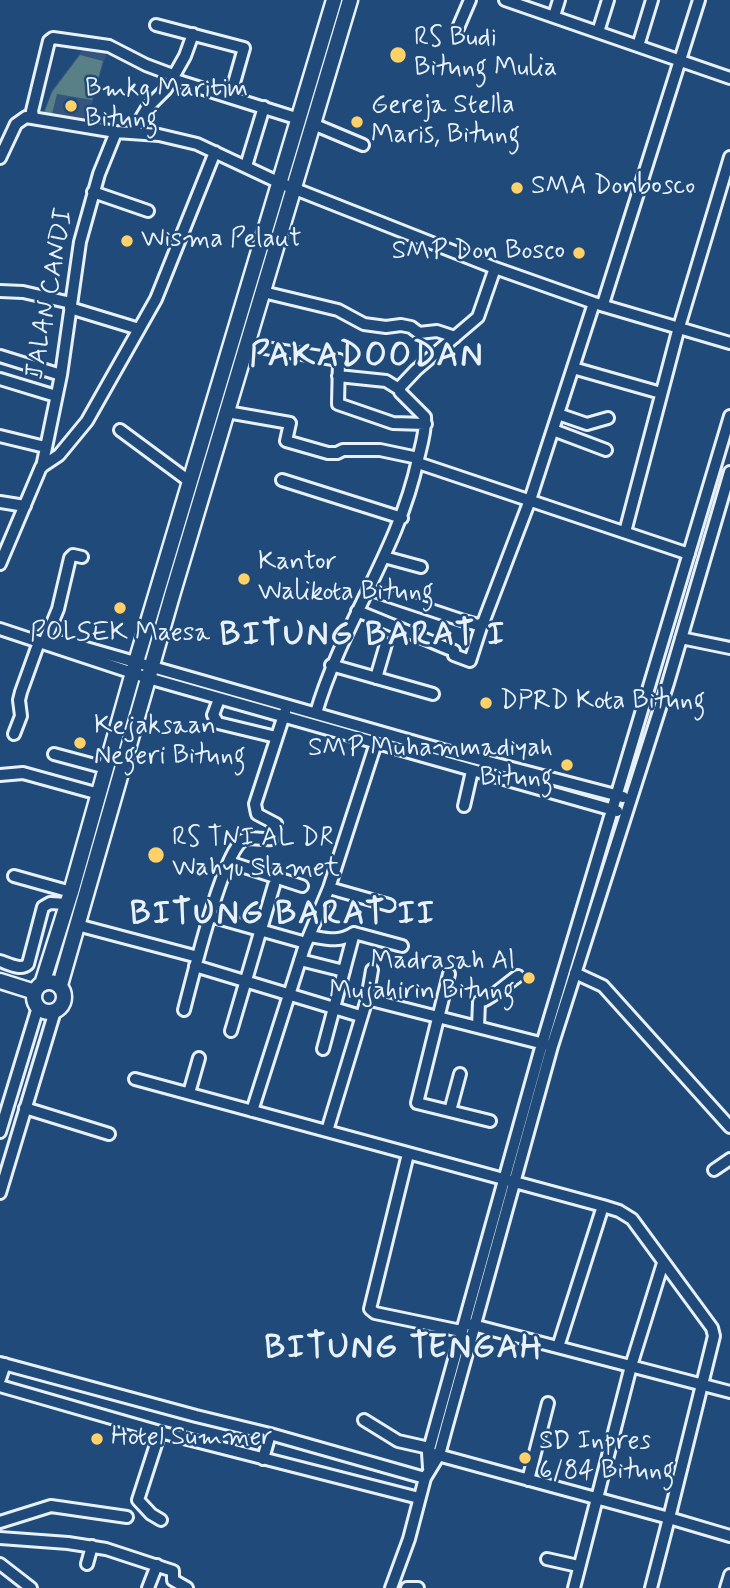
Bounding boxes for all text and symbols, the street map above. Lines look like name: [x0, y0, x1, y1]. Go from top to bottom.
place label: RS Budi Bitung Mulia: [414, 24, 557, 86]
marker: RS Budi Bitung Mulia: [388, 45, 408, 65]
place label: Bmkg Maritim Bitung: [85, 75, 248, 136]
place label: Gereja Stella Maris, Bitung: [371, 91, 520, 152]
marker: Bmkg Maritim Bitung: [63, 98, 79, 114]
marker: Gereja Stella Maris, Bitung: [349, 114, 365, 130]
place label: SMA Donbosco: [531, 172, 695, 204]
marker: SMA Donbosco: [509, 180, 525, 196]
street label: JALAN CANDI: [21, 206, 81, 382]
place label: Wisma Pelaut: [141, 225, 302, 257]
marker: Wisma Pelaut: [119, 233, 135, 249]
place label: SMP Don Bosco: [392, 237, 565, 269]
marker: SMP Don Bosco: [571, 245, 587, 261]
district label: PAKADOODAN: [252, 338, 482, 378]
place label: Kantor Walikota Bitung: [258, 548, 434, 610]
marker: Kantor Walikota Bitung: [236, 571, 252, 587]
marker: POLSEK Maesa: [112, 600, 128, 616]
district label: BITUNG BARAT I: [220, 617, 506, 657]
place label: POLSEK Maesa: [30, 619, 210, 651]
place label: DPRD Kota Bitung: [500, 687, 705, 719]
marker: DPRD Kota Bitung: [478, 695, 494, 711]
place label: Kejaksaan Negeri Bitung: [94, 712, 246, 774]
place label: SMP Muhammadiyah Bitung: [308, 734, 553, 796]
marker: Kejaksaan Negeri Bitung: [72, 735, 88, 751]
marker: SMP Muhammadiyah Bitung: [559, 757, 575, 773]
place label: RS TNI AL DR Wahyu Slamet: [172, 824, 340, 886]
marker: RS TNI AL DR Wahyu Slamet: [146, 845, 166, 865]
district label: BITUNG BARAT II: [129, 896, 437, 936]
place label: Madrasah Al Mujahirin Bitung: [329, 947, 515, 1009]
marker: Madrasah Al Mujahirin Bitung: [521, 970, 537, 986]
district label: BITUNG TENGAH: [264, 1330, 544, 1370]
place label: Hotel Summer: [111, 1423, 272, 1455]
place label: SD Inpres 6/84 Bitung: [539, 1427, 674, 1488]
marker: Hotel Summer: [89, 1431, 105, 1447]
marker: SD Inpres 6/84 Bitung: [517, 1450, 533, 1466]

